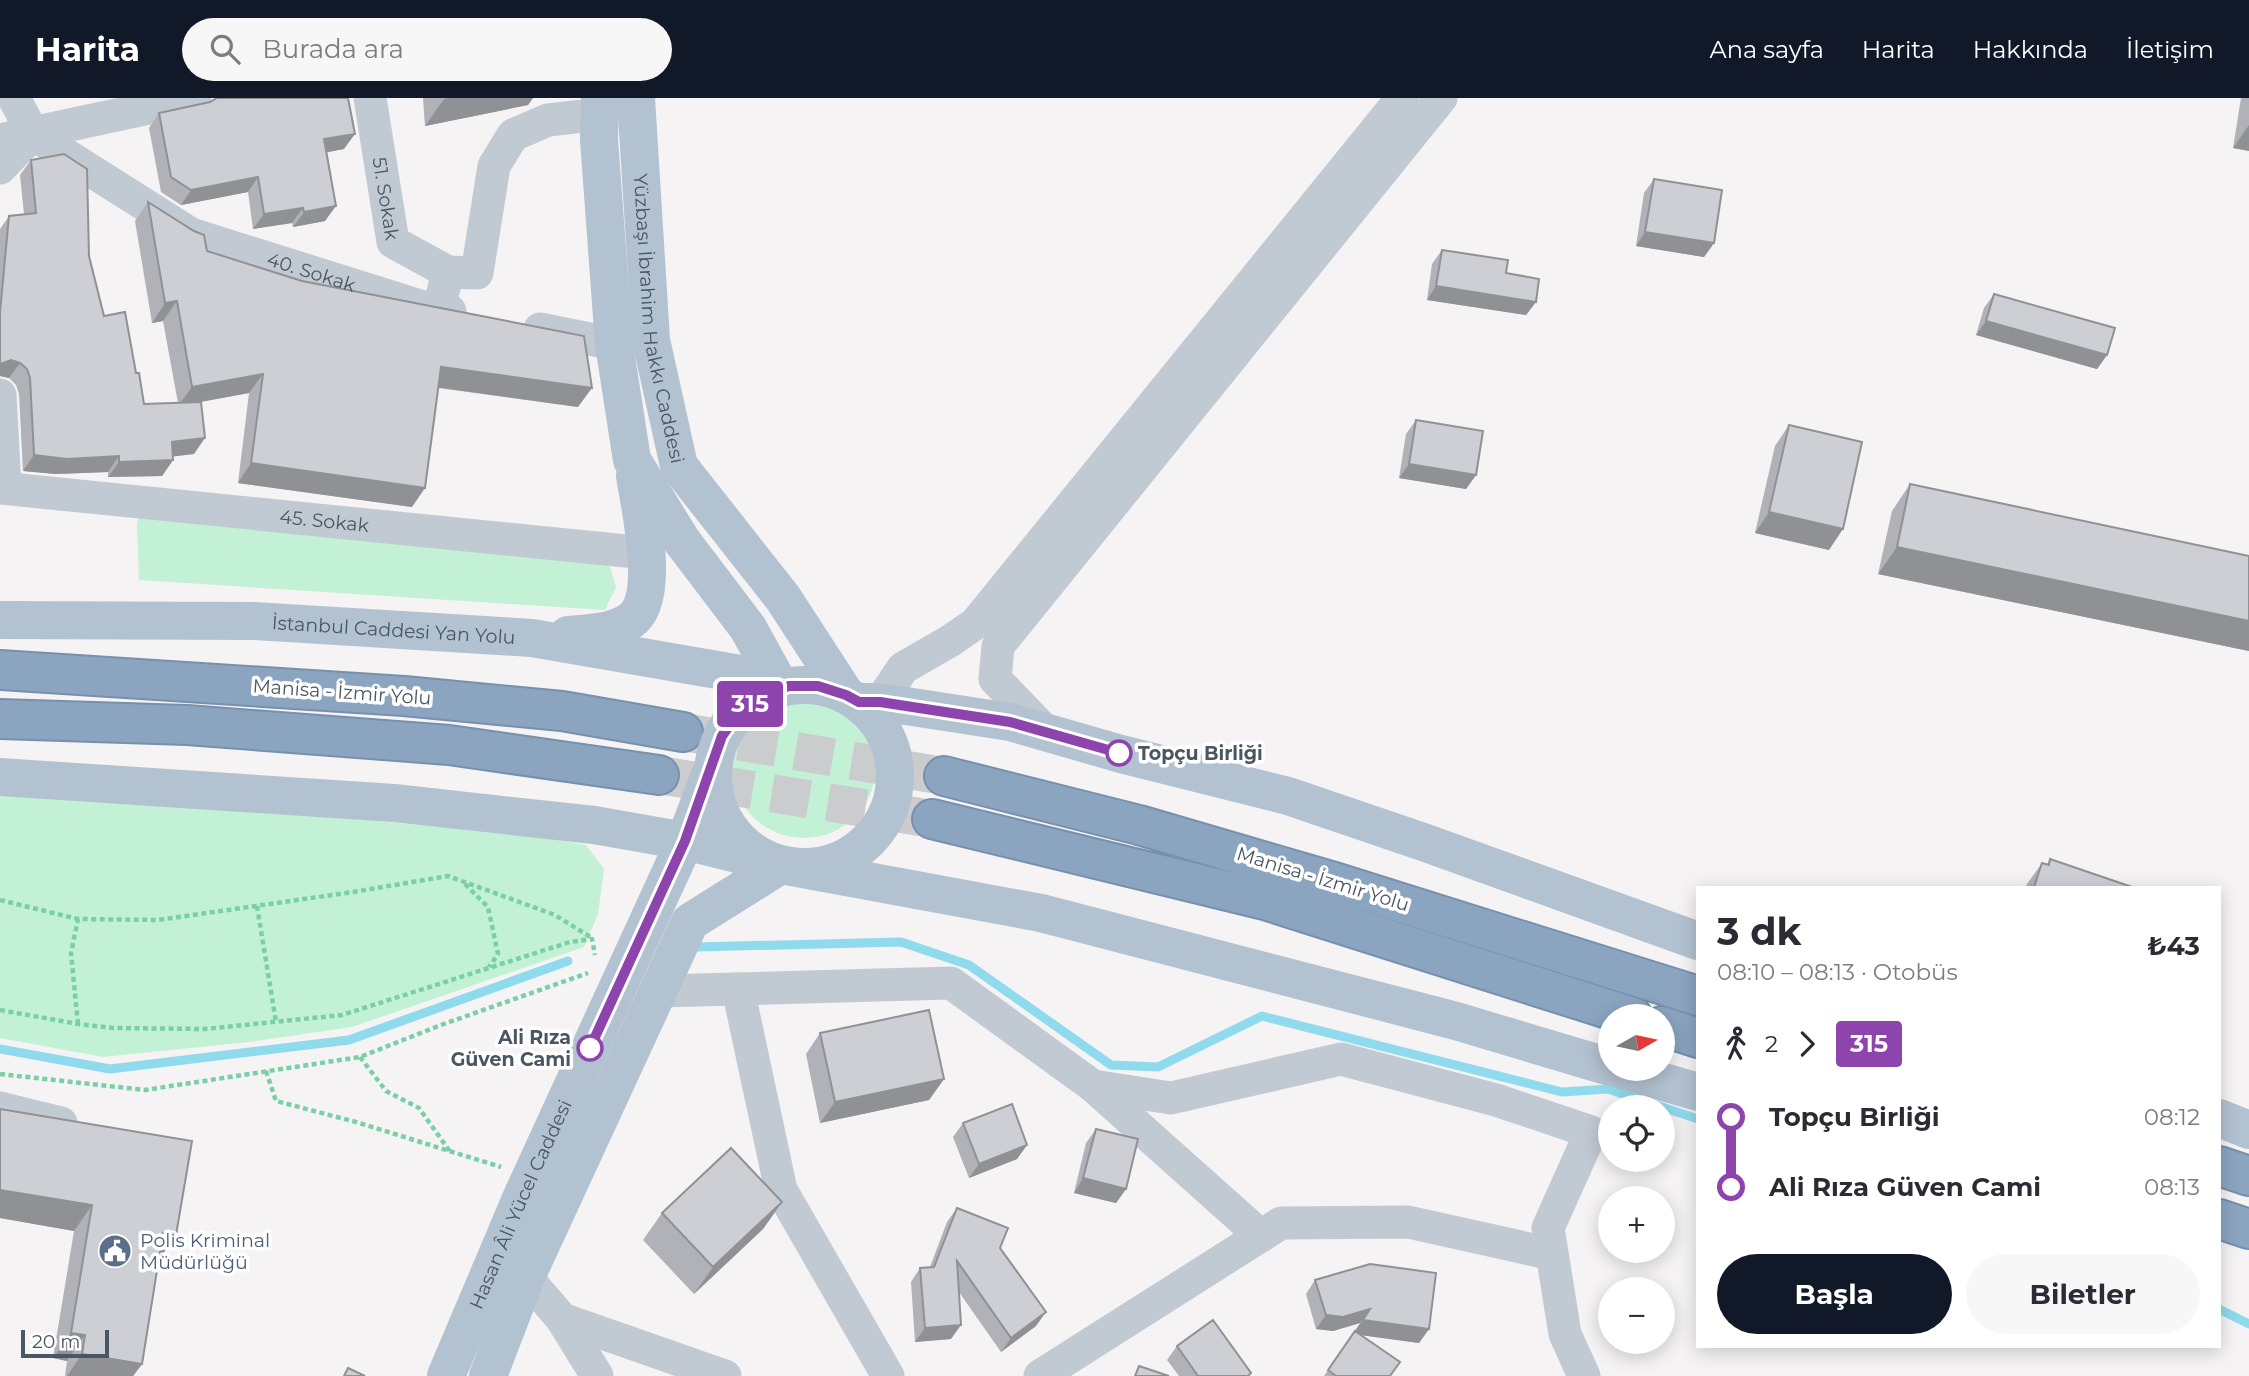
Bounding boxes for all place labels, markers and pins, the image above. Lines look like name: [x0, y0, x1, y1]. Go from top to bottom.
marker: Topçu Birliği: [1106, 740, 1132, 766]
place label: Topçu Birliği: [1138, 742, 1263, 765]
place label: Ali Rıza Güven Cami: [451, 1026, 571, 1071]
marker: Ali Rıza Güven Cami: [577, 1035, 603, 1061]
place label: Polis Kriminal Müdürlüğü: [140, 1229, 270, 1274]
public building icon: Polis Kriminal Müdürlüğü: [96, 1232, 134, 1270]

